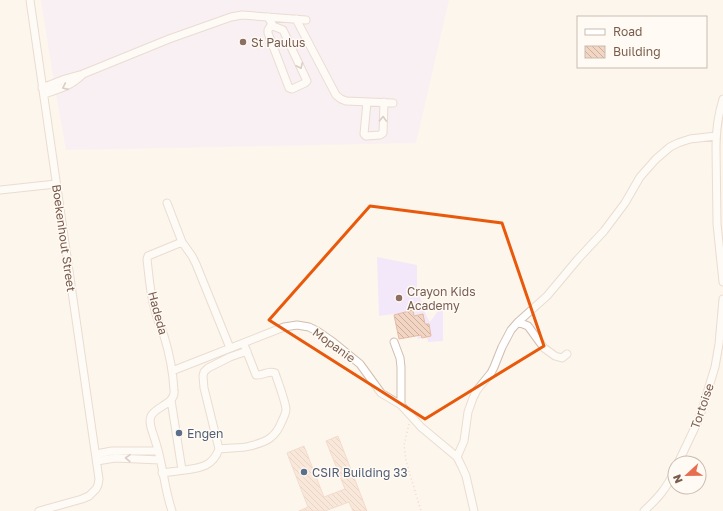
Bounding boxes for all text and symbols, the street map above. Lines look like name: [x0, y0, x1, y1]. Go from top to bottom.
legend: [577, 16, 707, 68]
text: Road: [613, 24, 642, 39]
place label: St Paulus: [251, 35, 305, 50]
marker: St Paulus: [238, 37, 248, 47]
text: Building: [613, 44, 661, 59]
one-way arrow: [295, 62, 303, 70]
one-way arrow: [62, 82, 70, 90]
one-way arrow: [379, 116, 387, 122]
street label: Boekenhout Street: [49, 183, 79, 293]
place label: Crayon Kids Academy: [407, 284, 476, 313]
street label: Hadeda: [145, 290, 171, 336]
marker: Crayon Kids Academy: [394, 293, 404, 303]
street label: Mopanie: [310, 324, 358, 366]
street label: Tortoise: [687, 381, 717, 431]
place label: Engen: [187, 426, 223, 441]
marker: Engen: [174, 428, 184, 438]
one-way arrow: [125, 454, 131, 463]
north arrow: [667, 455, 707, 495]
place label: CSIR Building 33: [312, 465, 407, 480]
marker: CSIR Building 33: [299, 467, 309, 477]
text: N: [670, 473, 685, 485]

